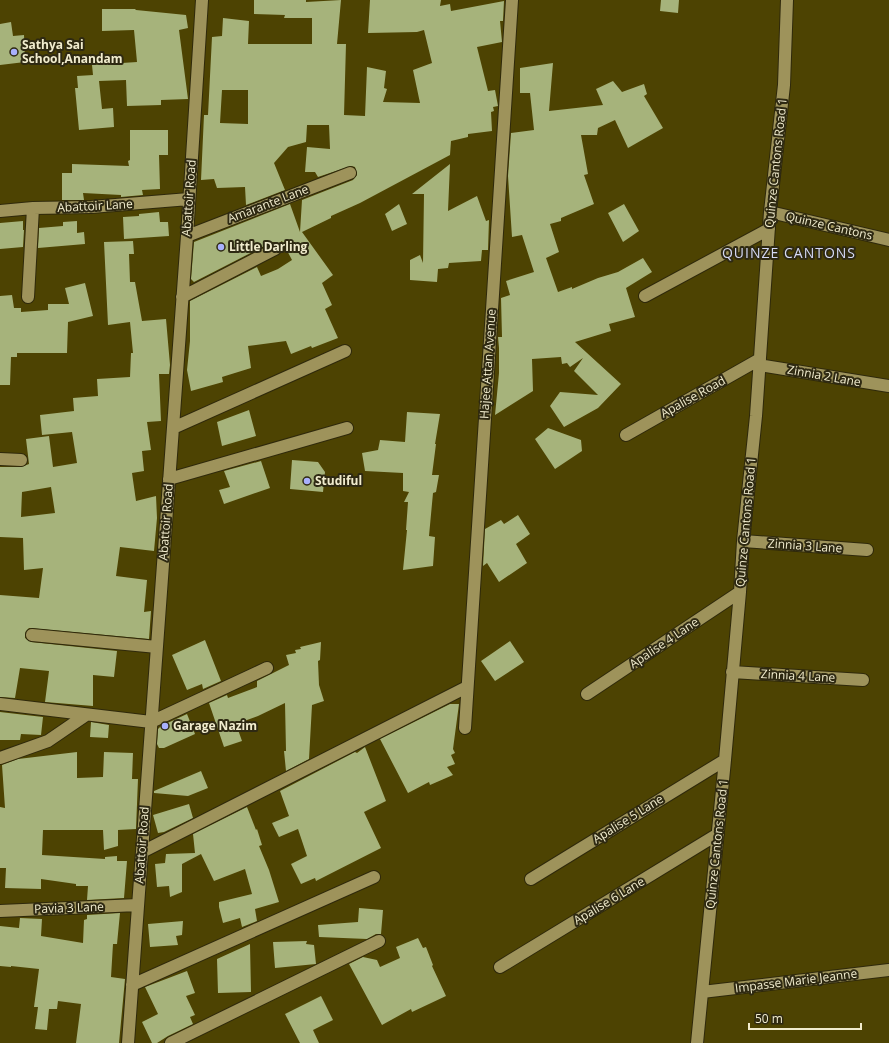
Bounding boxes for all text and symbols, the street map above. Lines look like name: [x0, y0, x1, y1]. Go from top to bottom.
place label: Sathya Sai School,Anandam: [22, 36, 123, 67]
marker: Sathya Sai School,Anandam: [9, 47, 19, 57]
street label: Quinze Cantons Road 1: [760, 97, 791, 229]
street label: Abattoir Road: [177, 159, 200, 237]
street label: Amarante Lane: [225, 180, 311, 227]
street label: Abattoir Lane: [57, 195, 133, 216]
street label: Quinze Cantons: [784, 207, 875, 244]
place label: Little Darling: [229, 238, 308, 255]
marker: Little Darling: [216, 242, 226, 252]
district label: QUINZE CANTONS: [722, 243, 856, 262]
street label: Hajee Attan Avenue: [475, 308, 500, 420]
street label: Zinnia 2 Lane: [786, 361, 862, 390]
street label: Apalise Road: [657, 372, 728, 421]
street label: Quinze Cantons Road 1: [731, 456, 760, 588]
place label: Studiful: [315, 472, 362, 489]
marker: Studiful: [302, 476, 312, 486]
street label: Abattoir Road: [154, 483, 177, 561]
street label: Zinnia 3 Lane: [767, 534, 843, 557]
street label: Apalise 4 Lane: [626, 613, 702, 672]
street label: Zinnia 4 Lane: [760, 665, 836, 686]
place label: Garage Nazim: [173, 717, 257, 734]
marker: Garage Nazim: [160, 721, 170, 731]
street label: Quinze Cantons Road 1: [701, 778, 732, 910]
street label: Apalise 5 Lane: [589, 790, 666, 847]
street label: Abattoir Road: [130, 806, 153, 884]
street label: Apalise 6 Lane: [570, 872, 648, 929]
street label: Pavia 3 Lane: [34, 898, 104, 917]
street label: Impasse Marie Jeanne: [734, 965, 858, 996]
scale bar: [749, 1005, 861, 1031]
text: 50 m: [755, 1010, 783, 1027]

